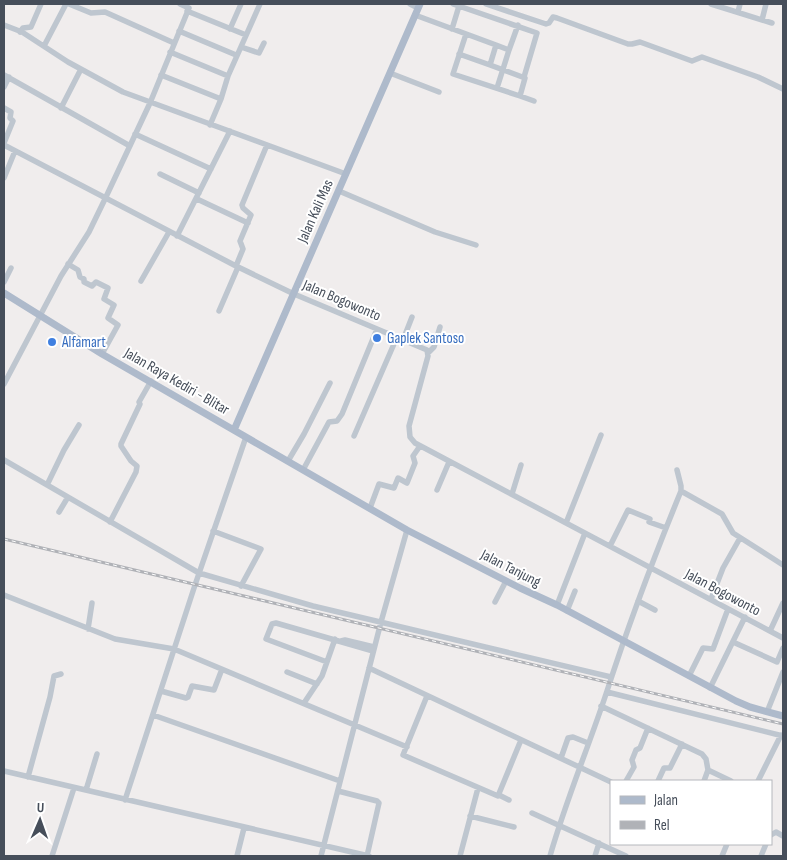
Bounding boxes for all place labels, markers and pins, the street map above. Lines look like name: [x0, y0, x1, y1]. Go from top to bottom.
place label: Gaplek Santoso: [387, 329, 464, 348]
marker: Gaplek Santoso: [371, 332, 383, 344]
place label: Alfamart: [61, 333, 106, 352]
marker: Alfamart: [46, 336, 58, 348]

